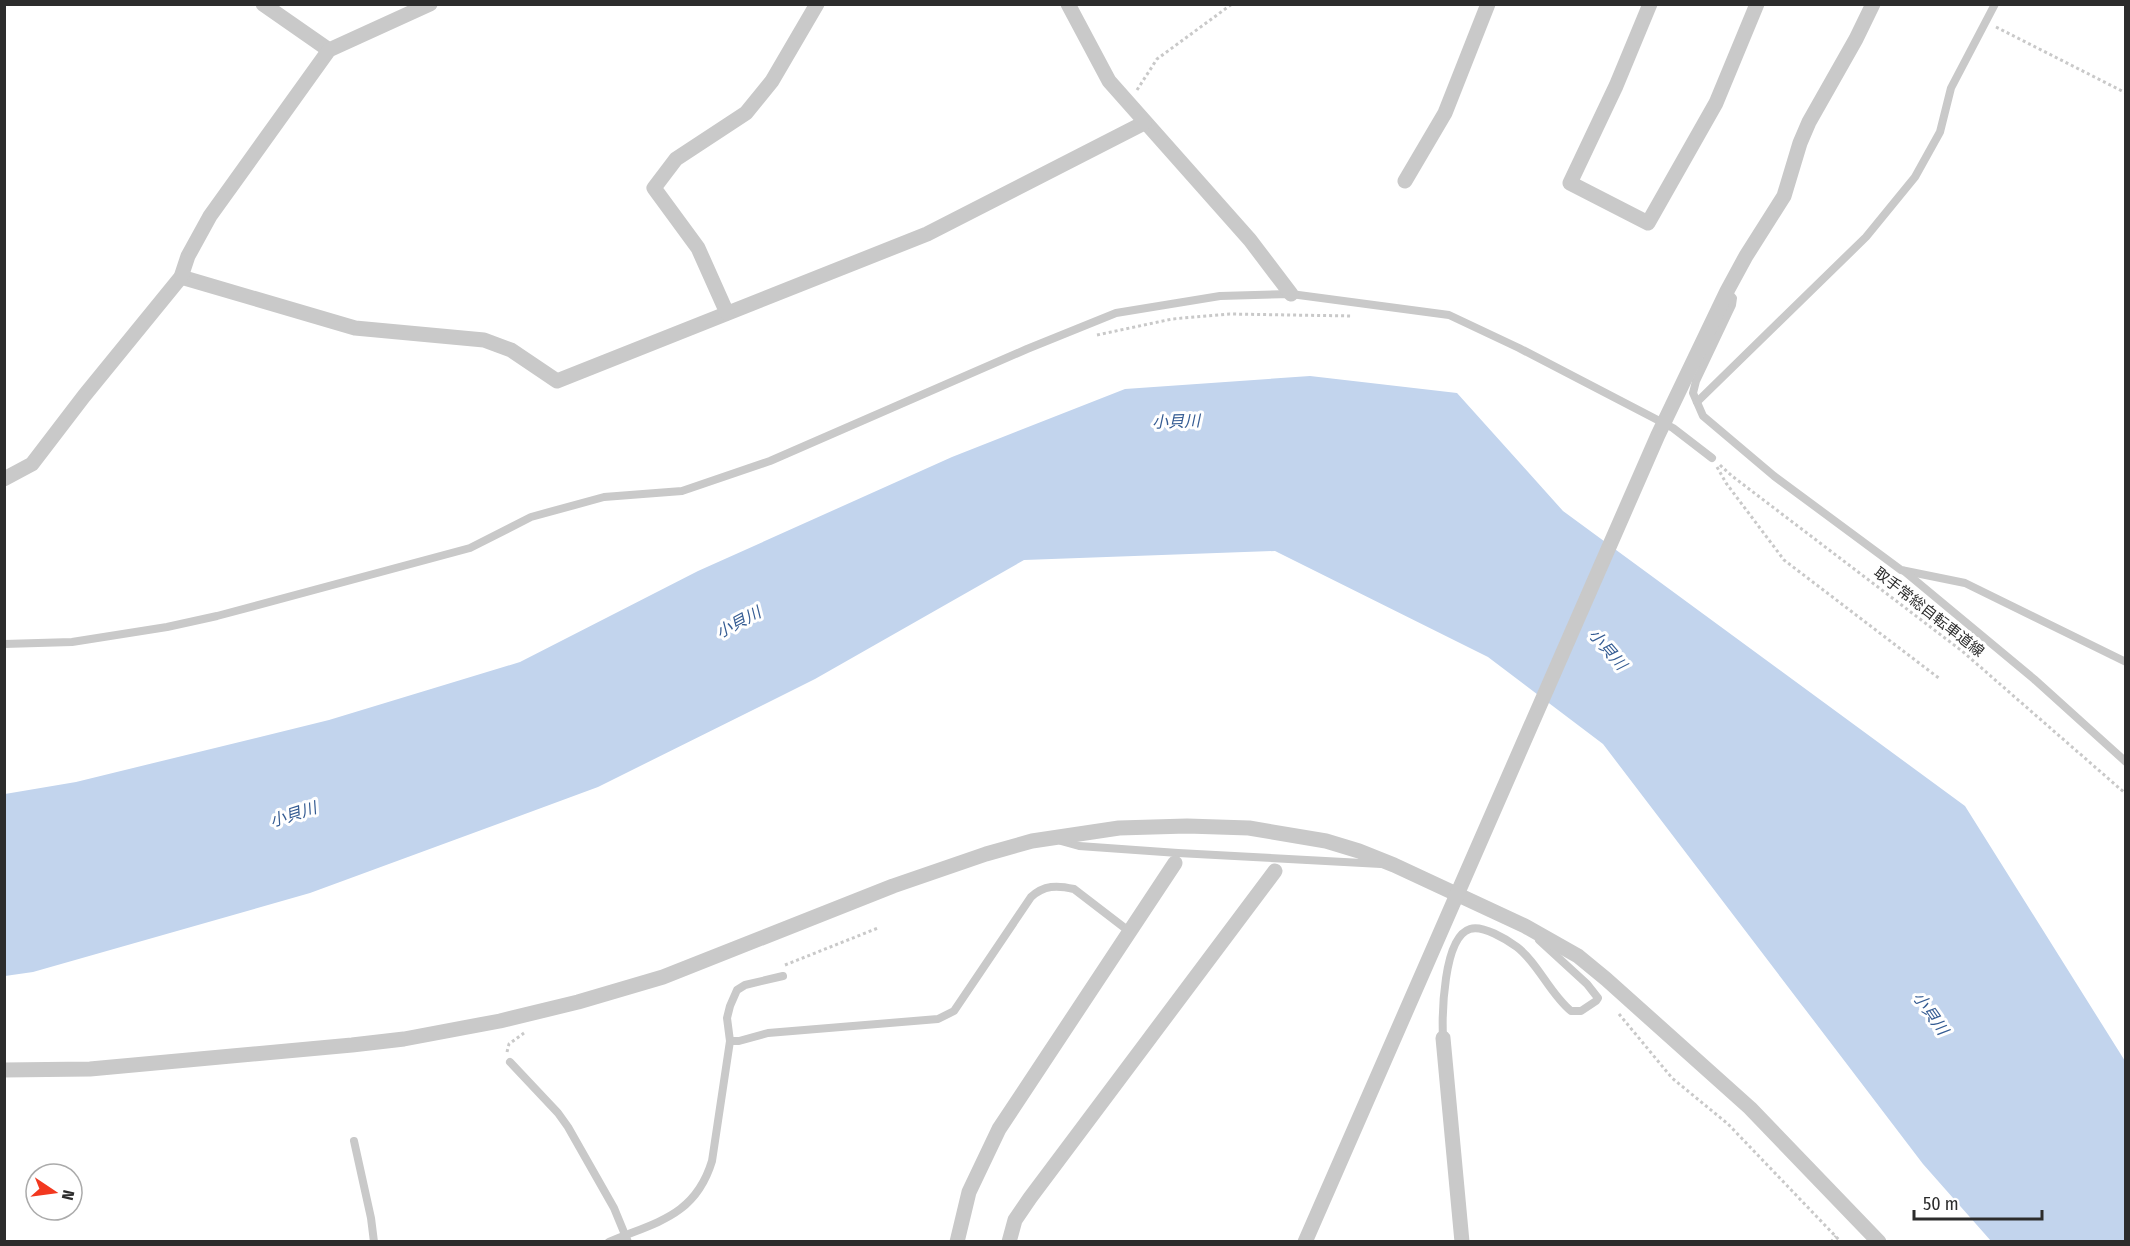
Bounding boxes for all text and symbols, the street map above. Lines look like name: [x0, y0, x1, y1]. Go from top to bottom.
water label: 小貝川: [1152, 411, 1202, 432]
street label: 取手常総自転車道線: [1870, 563, 1988, 661]
water label: 小貝川: [713, 602, 766, 642]
water label: 小貝川: [1585, 625, 1632, 675]
water label: 小貝川: [267, 797, 321, 831]
water label: 小貝川: [1909, 988, 1953, 1040]
north arrow: [24, 1162, 84, 1222]
scale bar: [1914, 1183, 2042, 1221]
text: N: [58, 1188, 78, 1202]
text: 50 m: [1923, 1193, 1959, 1215]

